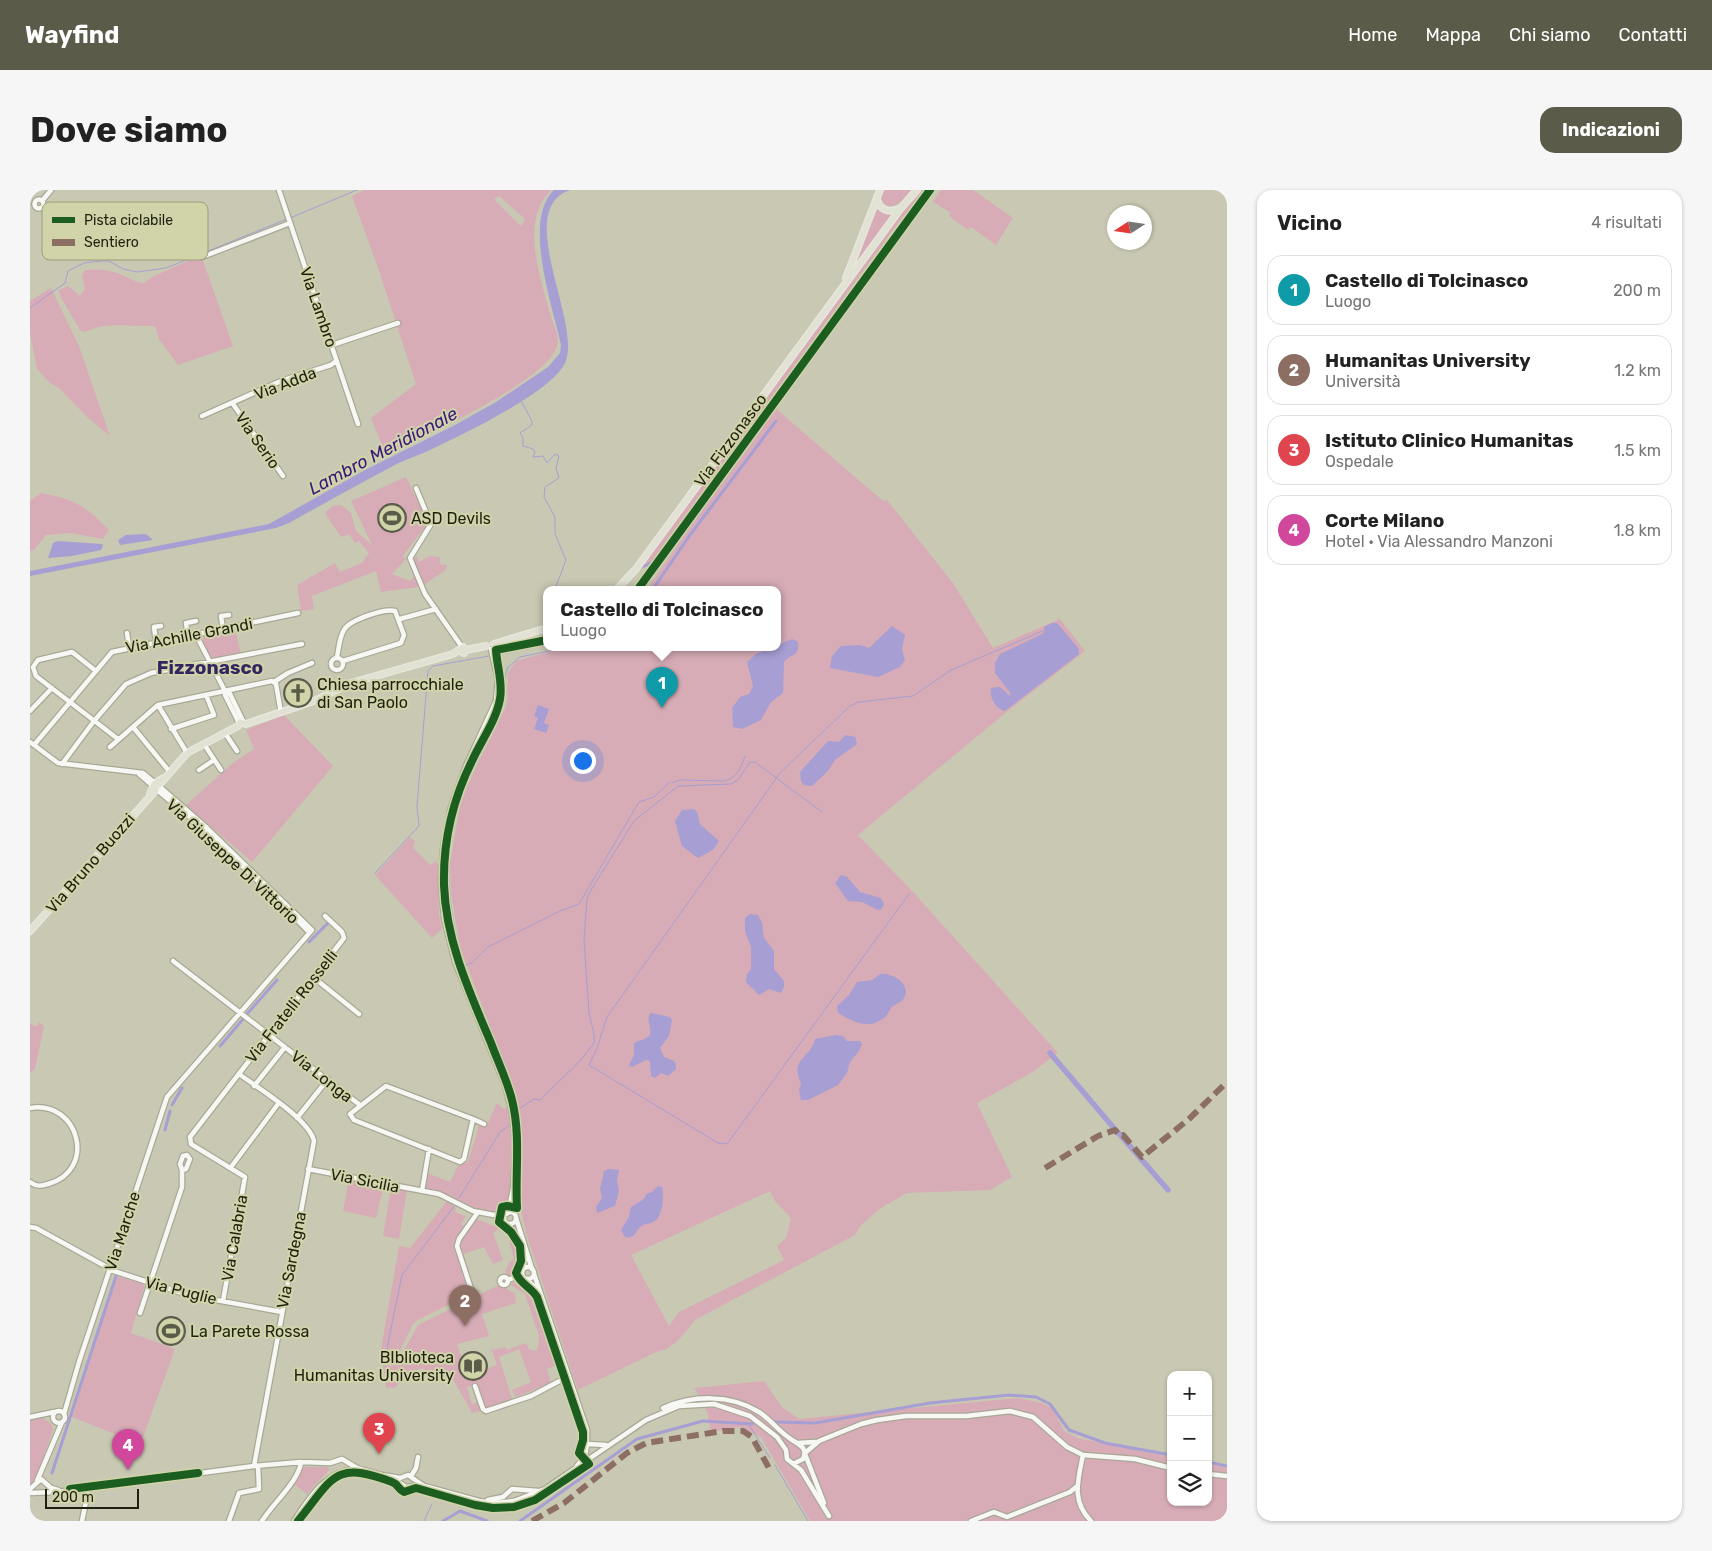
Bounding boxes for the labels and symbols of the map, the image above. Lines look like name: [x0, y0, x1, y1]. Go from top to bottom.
legend: [42, 202, 208, 260]
north arrow: [1107, 205, 1152, 250]
text: Pista ciclabile: [84, 212, 173, 229]
text: Sentiero: [84, 234, 139, 251]
street label: Via Lambro: [296, 264, 341, 350]
street label: Via Adda: [251, 363, 319, 404]
street label: Via Fizzonasco: [690, 390, 771, 491]
water label: Lambro Meridionale: [305, 402, 461, 500]
street label: Via Serio: [231, 408, 284, 472]
sports icon: ASD Devils: [377, 503, 407, 533]
place label: ASD Devils: [411, 509, 491, 528]
street label: Via Achille Grandi: [124, 614, 254, 657]
district label: Fizzonasco: [157, 656, 263, 679]
pin: 1: [646, 667, 678, 708]
place label: Chiesa parrocchiale di San Paolo: [317, 675, 464, 712]
church icon: Chiesa parrocchiale di San Paolo: [283, 678, 313, 708]
your location: [570, 748, 596, 774]
street label: Via Giuseppe Di Vittorio: [163, 795, 303, 928]
street label: Via Bruno Buozzi: [42, 810, 139, 917]
street label: Via Fratelli Rosselli: [241, 946, 341, 1067]
street label: Via Longa: [287, 1046, 356, 1106]
street label: Via Sicilia: [329, 1164, 401, 1197]
street label: Via Marche: [101, 1189, 144, 1273]
street label: Via Calabria: [218, 1193, 251, 1283]
street label: Via Sardegna: [273, 1210, 310, 1310]
street label: Via Puglie: [143, 1272, 219, 1309]
pin: 2: [449, 1285, 481, 1326]
sports icon: La Parete Rossa: [156, 1316, 186, 1346]
place label: La Parete Rossa: [190, 1322, 309, 1341]
place label: BIblioteca Humanitas University: [294, 1348, 454, 1385]
library icon: BIblioteca Humanitas University: [458, 1351, 488, 1381]
pin: 3: [363, 1413, 395, 1454]
pin: 4: [112, 1429, 144, 1470]
scale bar: [45, 1486, 139, 1509]

